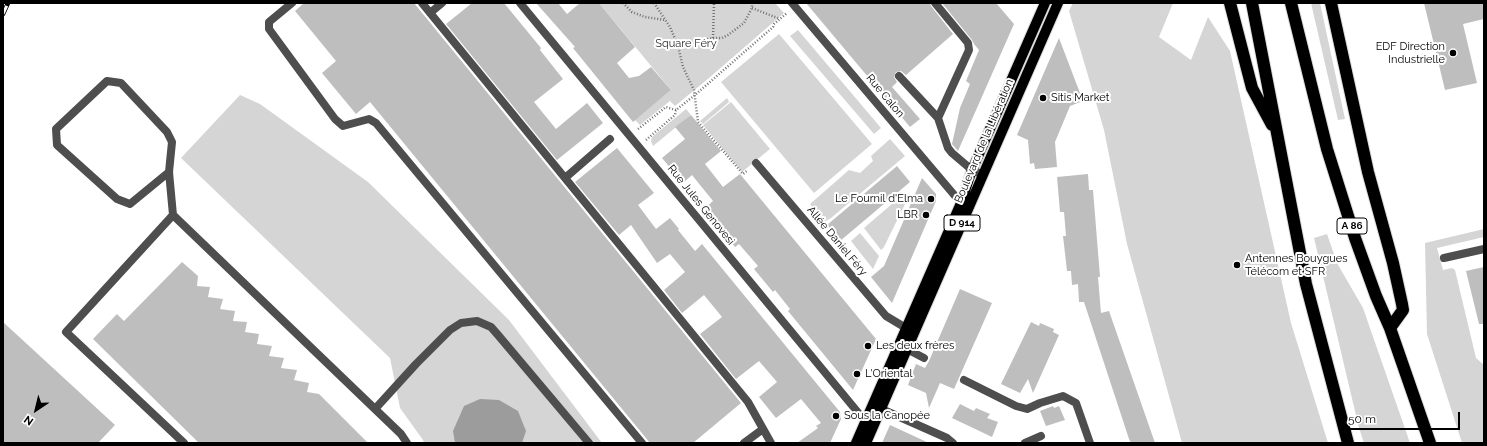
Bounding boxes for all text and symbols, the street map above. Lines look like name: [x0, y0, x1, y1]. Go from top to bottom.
park label: Square Féry: [655, 37, 717, 51]
place label: EDF Direction Industrielle: [1376, 40, 1445, 66]
marker: EDF Direction Industrielle: [1448, 48, 1458, 58]
street label: Rue Calon: [863, 72, 907, 120]
street label: Boulevard de la Libération: [952, 77, 1016, 205]
place label: Sitis Market: [1051, 91, 1109, 105]
marker: Sitis Market: [1038, 93, 1048, 103]
street label: Rue Jules Genovesi: [665, 162, 737, 248]
place label: Le Fournil d'Elma: [835, 192, 923, 206]
marker: Le Fournil d'Elma: [926, 194, 936, 204]
street label: Allée Daniel Féry: [804, 204, 870, 278]
place label: LBR: [897, 208, 918, 222]
marker: LBR: [921, 210, 931, 220]
road number: D 914: [944, 215, 980, 231]
road number: A 86: [1337, 218, 1367, 234]
place label: Antennes Bouygues Télécom et SFR: [1245, 252, 1348, 278]
marker: Antennes Bouygues Télécom et SFR: [1232, 260, 1242, 270]
place label: Les deux frères: [876, 339, 954, 353]
marker: Les deux frères: [863, 341, 873, 351]
place label: L'Oriental: [865, 367, 912, 381]
marker: L'Oriental: [852, 369, 862, 379]
north arrow: [16, 390, 56, 430]
scale bar: [1343, 404, 1462, 430]
place label: Sous la Canopée: [844, 409, 930, 423]
marker: Sous la Canopée: [831, 411, 841, 421]
text: 50 m: [1348, 412, 1376, 426]
text: N: [22, 413, 36, 428]

